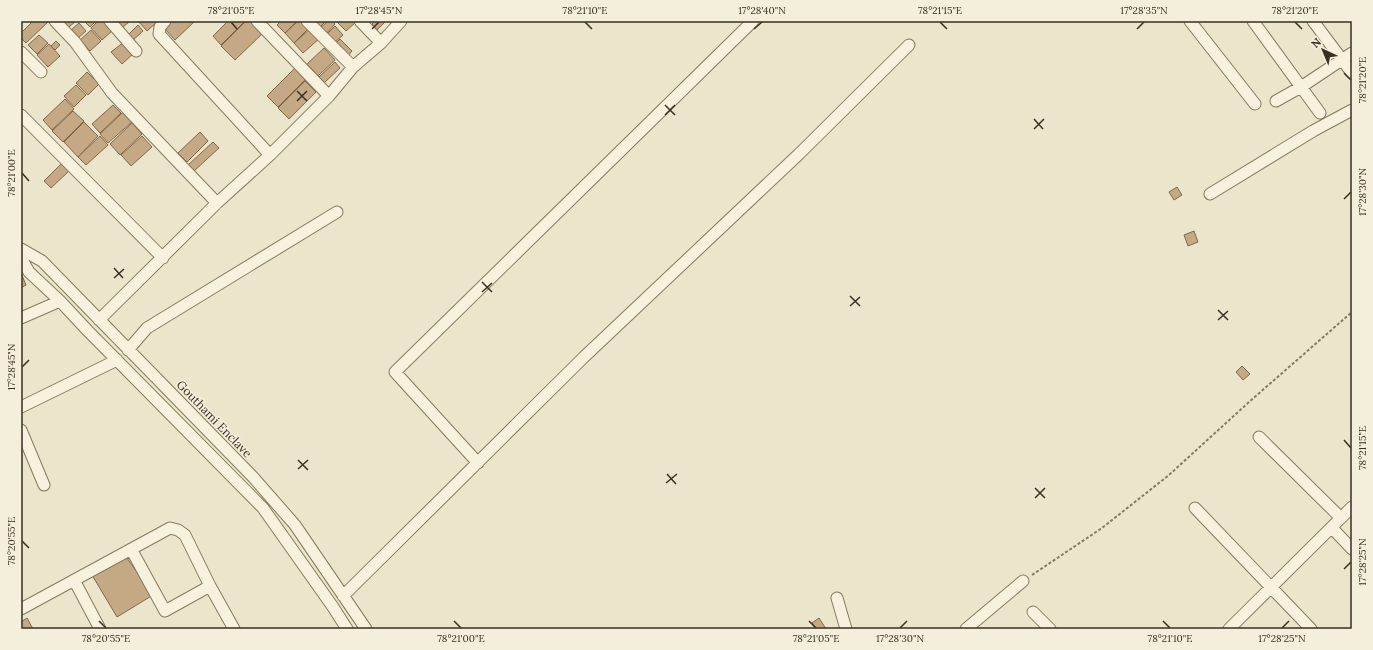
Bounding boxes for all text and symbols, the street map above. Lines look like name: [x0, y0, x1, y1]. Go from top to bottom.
text: 78°21'05"E: [208, 4, 254, 17]
text: 17°28'45"N: [356, 4, 403, 17]
text: 78°21'10"E: [563, 4, 607, 17]
text: 17°28'40"N: [738, 4, 786, 17]
text: 78°21'15"E: [918, 4, 962, 17]
text: 17°28'35"N: [1120, 4, 1168, 17]
text: 78°21'20"E: [1272, 4, 1318, 17]
north arrow: [1303, 30, 1343, 70]
text: N: [1308, 34, 1324, 51]
text: 78°21'20"E: [1356, 57, 1369, 103]
text: 78°21'00"E: [5, 149, 18, 197]
text: 17°28'30"N: [1356, 168, 1369, 216]
text: 17°28'45"N: [5, 343, 18, 390]
street label: Gouthami Enclave: [174, 377, 255, 461]
text: 78°21'15"E: [1356, 426, 1369, 470]
text: 78°20'55"E: [5, 517, 18, 565]
text: 17°28'25"N: [1356, 538, 1369, 586]
text: 78°20'55"E: [82, 632, 130, 645]
text: 78°21'00"E: [437, 632, 485, 645]
text: 78°21'05"E: [793, 632, 839, 645]
text: 17°28'30"N: [876, 632, 924, 645]
text: 78°21'10"E: [1148, 632, 1192, 645]
text: 17°28'25"N: [1258, 632, 1306, 645]

